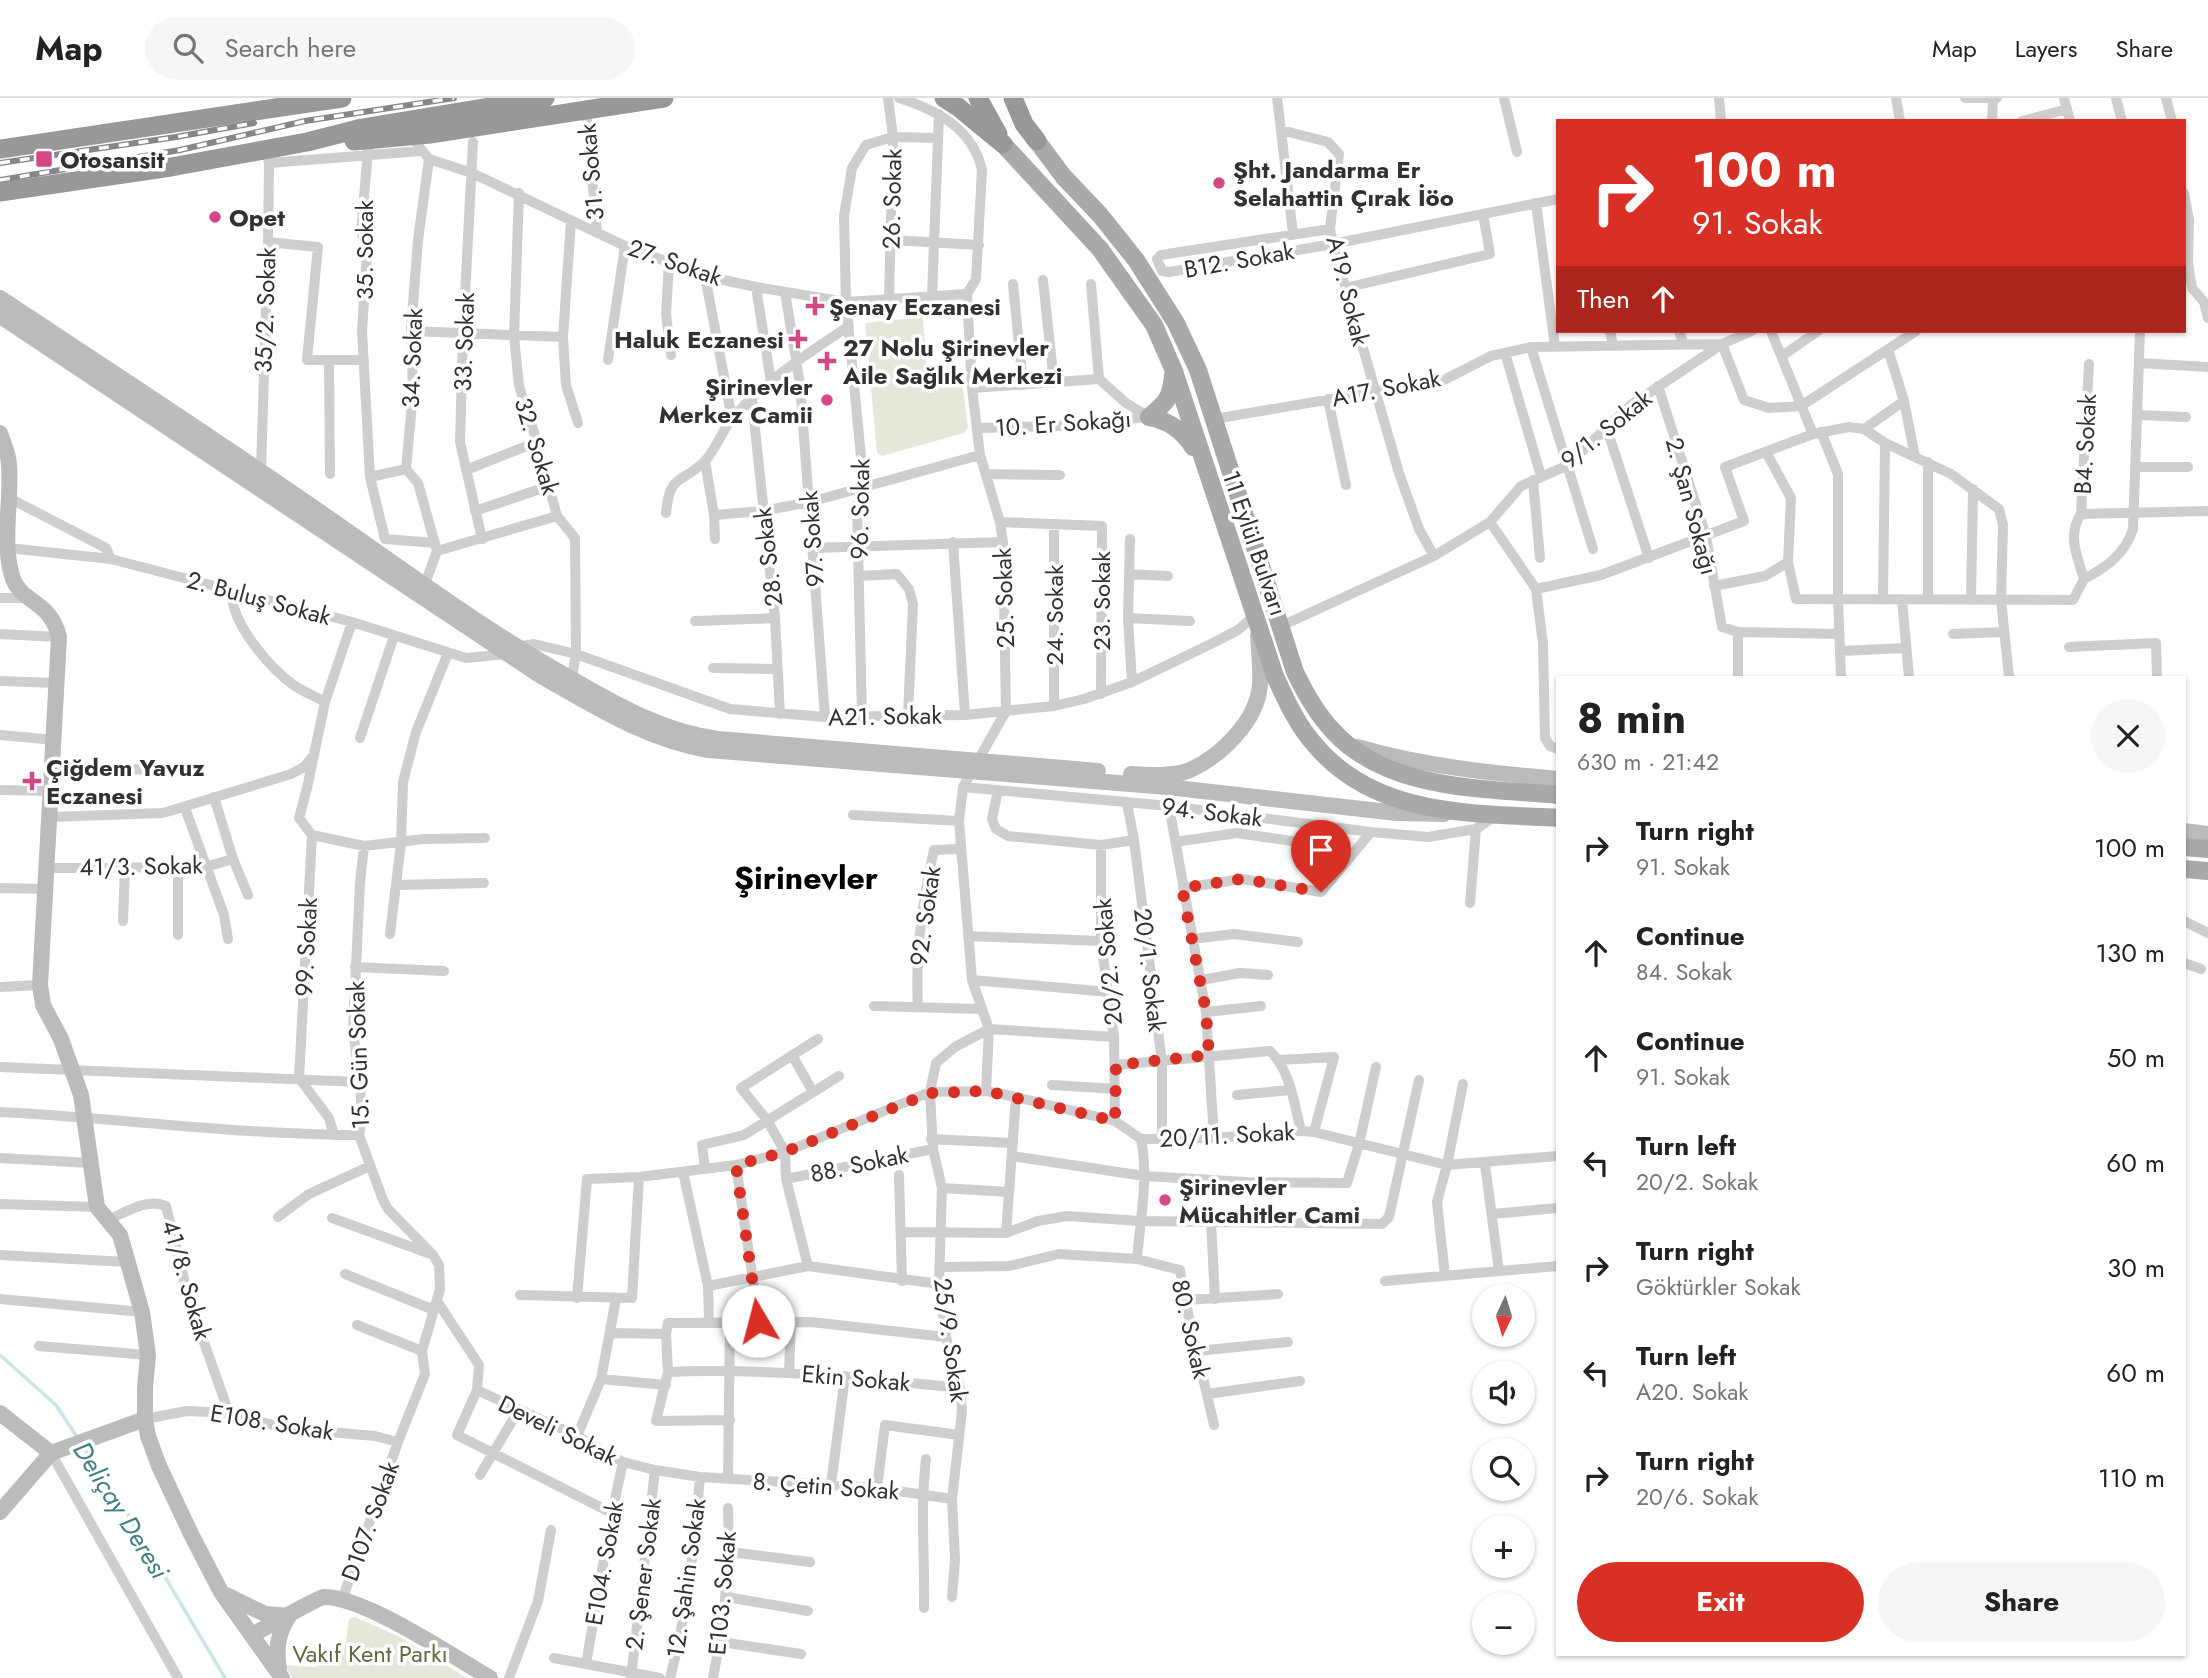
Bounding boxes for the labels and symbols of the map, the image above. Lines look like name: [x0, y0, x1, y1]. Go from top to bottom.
street label: 31. Sokak: [569, 122, 613, 222]
place label: Otosansit: [60, 142, 165, 177]
street label: 26. Sokak: [874, 148, 910, 250]
marker: Otosansit: [34, 149, 54, 169]
place label: Şht. Jandarma Er Selahattin Çırak İöo: [1233, 152, 1454, 215]
marker: Şht. Jandarma Er Selahattin Çırak İöo: [1211, 175, 1227, 191]
place label: Opet: [229, 200, 285, 235]
street label: 35. Sokak: [347, 200, 382, 300]
marker: Opet: [207, 209, 223, 225]
street label: 27. Sokak: [623, 230, 727, 295]
street label: A19. Sokak: [1317, 232, 1379, 350]
street label: B12. Sokak: [1181, 233, 1297, 287]
street label: 35/2. Sokak: [245, 246, 285, 374]
place label: Şenay Eczanesi: [829, 289, 1001, 324]
street label: 33. Sokak: [445, 291, 483, 392]
marker: Şenay Eczanesi: [807, 298, 823, 314]
street label: 34. Sokak: [393, 307, 431, 409]
place label: Haluk Eczanesi: [614, 322, 784, 357]
place label: 27 Nolu Şirinevler Aile Sağlık Merkezi: [842, 330, 1062, 393]
marker: Haluk Eczanesi: [790, 331, 806, 347]
marker: 27 Nolu Şirinevler Aile Sağlık Merkezi: [817, 351, 837, 371]
street label: A17. Sokak: [1329, 360, 1444, 416]
place label: Şirinevler Merkez Camii: [659, 369, 813, 432]
street label: 9/1. Sokak: [1553, 381, 1660, 477]
marker: Şirinevler Merkez Camii: [819, 392, 835, 408]
street label: B4. Sokak: [2065, 392, 2105, 495]
street label: 32. Sokak: [506, 393, 568, 499]
street label: 10. Er Sokağı: [994, 401, 1132, 445]
street label: 2. Şan Sokağı: [1657, 433, 1727, 579]
street label: 96. Sokak: [842, 458, 878, 560]
street label: 11 Eylül Bulvarı: [1214, 466, 1296, 620]
street label: 97. Sokak: [791, 489, 833, 588]
street label: 28. Sokak: [745, 505, 791, 609]
street label: 25. Sokak: [985, 547, 1023, 649]
street label: 23. Sokak: [1084, 551, 1119, 651]
street label: 2. Buluş Sokak: [183, 562, 335, 634]
street label: 24. Sokak: [1037, 564, 1072, 665]
street label: A21. Sokak: [828, 698, 943, 734]
place label: Çiğdem Yavuz Eczanesi: [46, 750, 205, 813]
marker: Çiğdem Yavuz Eczanesi: [24, 773, 40, 789]
street label: 94. Sokak: [1160, 788, 1265, 836]
pin: [1291, 820, 1351, 892]
street label: 41/3. Sokak: [79, 847, 203, 885]
district label: Şirinevler: [734, 855, 878, 901]
street label: 92. Sokak: [901, 863, 949, 968]
street label: 99. Sokak: [286, 896, 326, 997]
street label: 20/2. Sokak: [1085, 897, 1131, 1027]
street label: 20/1. Sokak: [1125, 906, 1175, 1034]
street label: 15. Gün Sokak: [338, 980, 378, 1130]
street label: 20/11. Sokak: [1159, 1114, 1296, 1156]
street label: 88. Sokak: [807, 1136, 912, 1191]
place label: Şirinevler Mücahitler Cami: [1179, 1169, 1360, 1232]
marker: Şirinevler Mücahitler Cami: [1157, 1192, 1173, 1208]
street label: 41/8. Sokak: [153, 1216, 221, 1344]
street label: 25/9. Sokak: [925, 1276, 977, 1405]
street label: 80. Sokak: [1163, 1276, 1219, 1382]
position arrow: [721, 1284, 795, 1358]
north arrow: [1472, 1284, 1535, 1348]
street label: Ekin Sokak: [800, 1356, 912, 1400]
street label: Develi Sokak: [492, 1386, 624, 1474]
street label: E108. Sokak: [208, 1395, 337, 1449]
water label: Deliçay Deresi: [64, 1434, 179, 1587]
street label: D107. Sokak: [332, 1456, 408, 1586]
street label: 8. Çetin Sokak: [752, 1463, 901, 1509]
street label: 12. Şahin Sokak: [657, 1495, 715, 1660]
street label: 2. Şener Sokak: [616, 1496, 670, 1652]
street label: E104. Sokak: [576, 1498, 632, 1628]
street label: E103. Sokak: [699, 1529, 745, 1657]
park label: Vakıf Kent Parkı: [292, 1636, 448, 1671]

